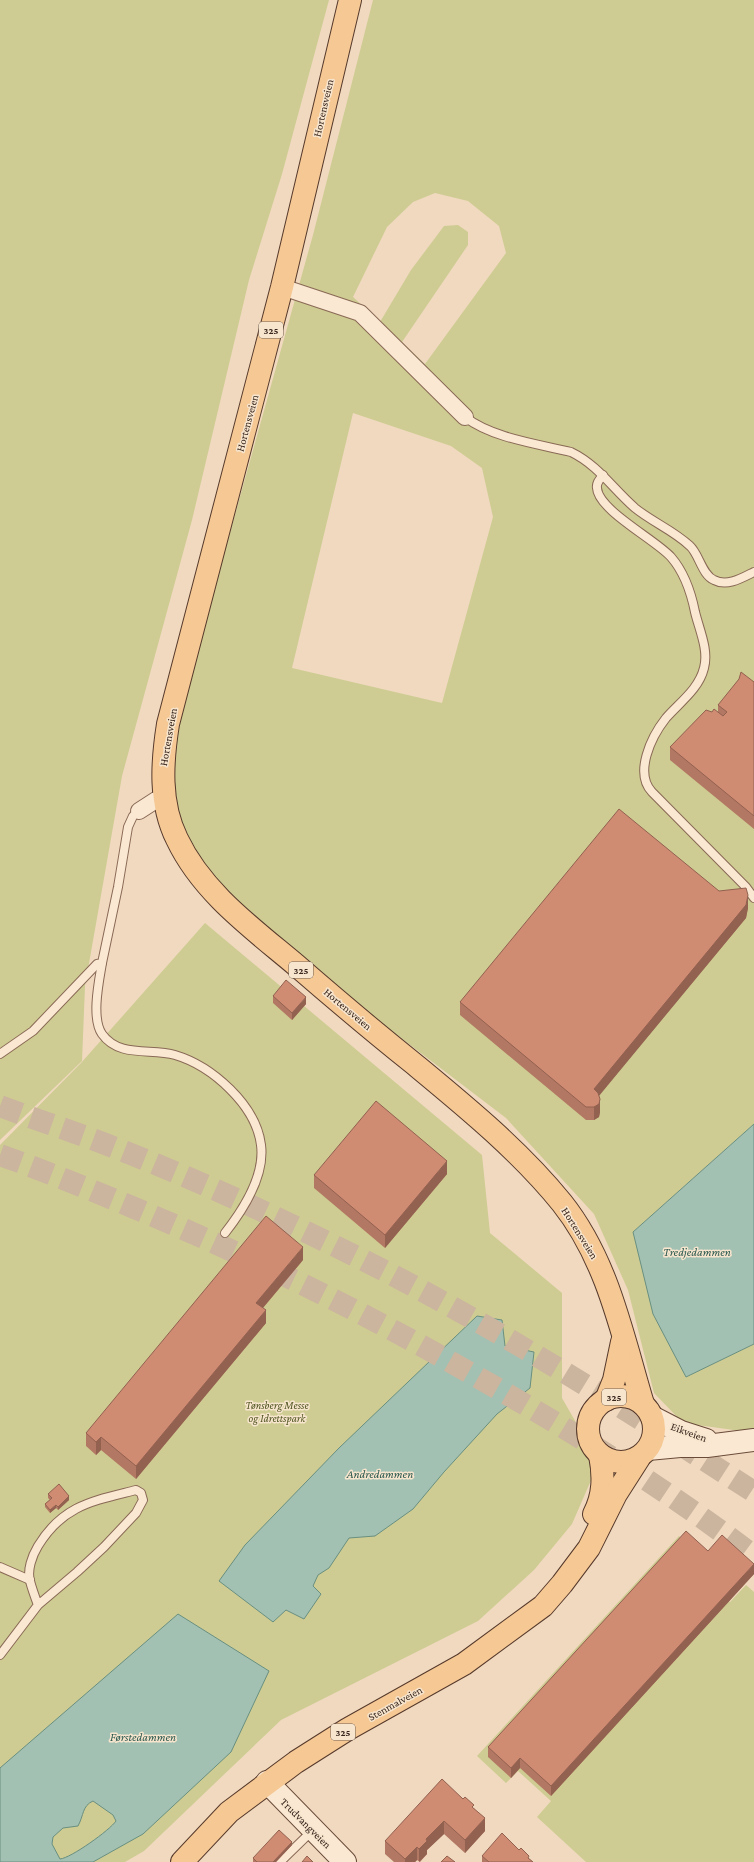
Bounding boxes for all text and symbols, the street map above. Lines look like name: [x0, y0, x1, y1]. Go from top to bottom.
street label: Hortensveien: [311, 78, 335, 138]
road number: 325: [259, 322, 283, 338]
street label: Hortensveien: [234, 393, 260, 453]
street label: Hortensveien: [157, 707, 179, 767]
road number: 325: [289, 962, 313, 978]
street label: Hortensveien: [322, 986, 374, 1032]
street label: Hortensveien: [559, 1205, 601, 1261]
water label: Tredjedammen: [663, 1245, 731, 1259]
road number: 325: [602, 1389, 626, 1405]
park label: Tønsberg Messe og Idrettspark: [245, 1399, 309, 1425]
street label: Eikveien: [669, 1420, 709, 1444]
water label: Andredammen: [346, 1467, 413, 1481]
street label: Stenmalveien: [366, 1683, 424, 1723]
road number: 325: [331, 1724, 355, 1740]
water label: Førstedammen: [110, 1730, 176, 1744]
street label: Trudvangveien: [278, 1795, 334, 1851]

